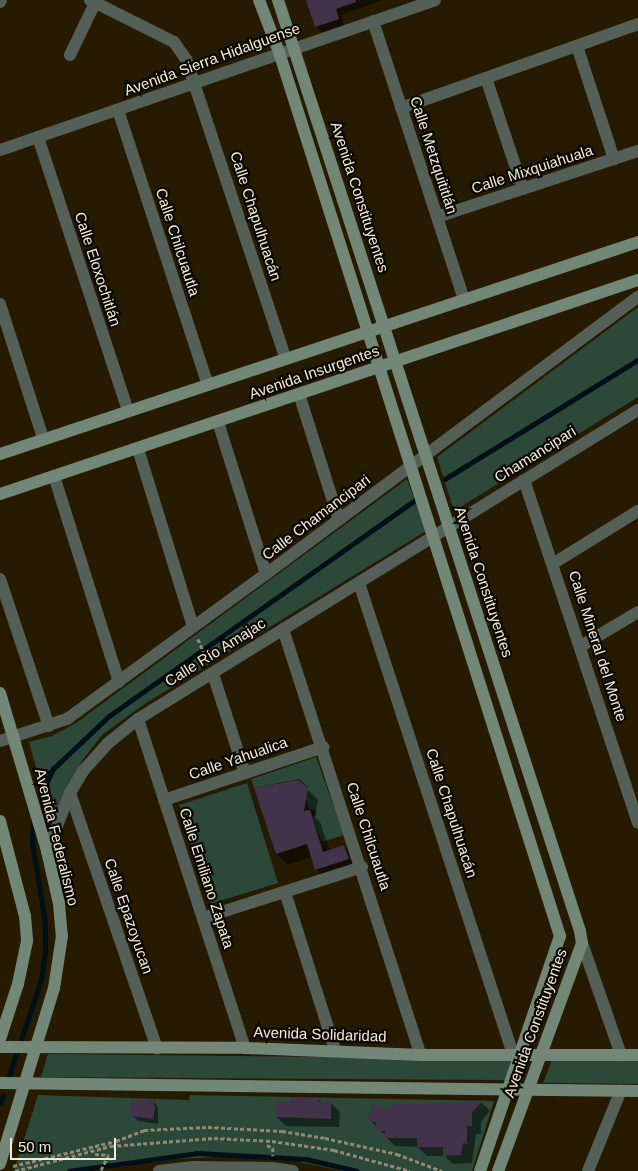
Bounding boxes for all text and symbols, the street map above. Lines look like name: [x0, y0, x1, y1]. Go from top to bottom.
street label: Avenida Sierra Hidalguense: [122, 19, 302, 99]
street label: Calle Metzquititlán: [407, 94, 461, 216]
street label: Avenida Constituyentes: [327, 119, 393, 275]
street label: Calle Mixquiahuala: [469, 141, 595, 197]
street label: Calle Chapulhuacán: [227, 149, 285, 283]
street label: Calle Chilcuautla: [152, 186, 204, 298]
street label: Calle Eloxochitlán: [71, 210, 125, 328]
street label: Avenida Insurgentes: [247, 341, 381, 403]
street label: Chamancipari: [491, 422, 579, 486]
street label: Calle Chamancipari: [258, 470, 374, 564]
street label: Avenida Constituyentes: [451, 504, 517, 660]
street label: Calle Mineral del Monte: [565, 568, 631, 724]
street label: Calle Río Amajac: [161, 614, 269, 690]
street label: Calle Yahualica: [186, 733, 290, 783]
street label: Calle Chapulhuacán: [423, 746, 481, 880]
street label: Avenida Federalismo: [31, 767, 83, 907]
street label: Calle Chilcuautla: [343, 780, 395, 892]
street label: Calle Emiliano Zapata: [176, 805, 238, 951]
street label: Calle Epazoyucan: [101, 856, 157, 976]
street label: Avenida Constituyentes: [500, 946, 570, 1100]
street label: Avenida Solidaridad: [253, 1023, 387, 1045]
scale bar: [12, 1128, 119, 1160]
text: 50 m: [18, 1138, 51, 1155]

